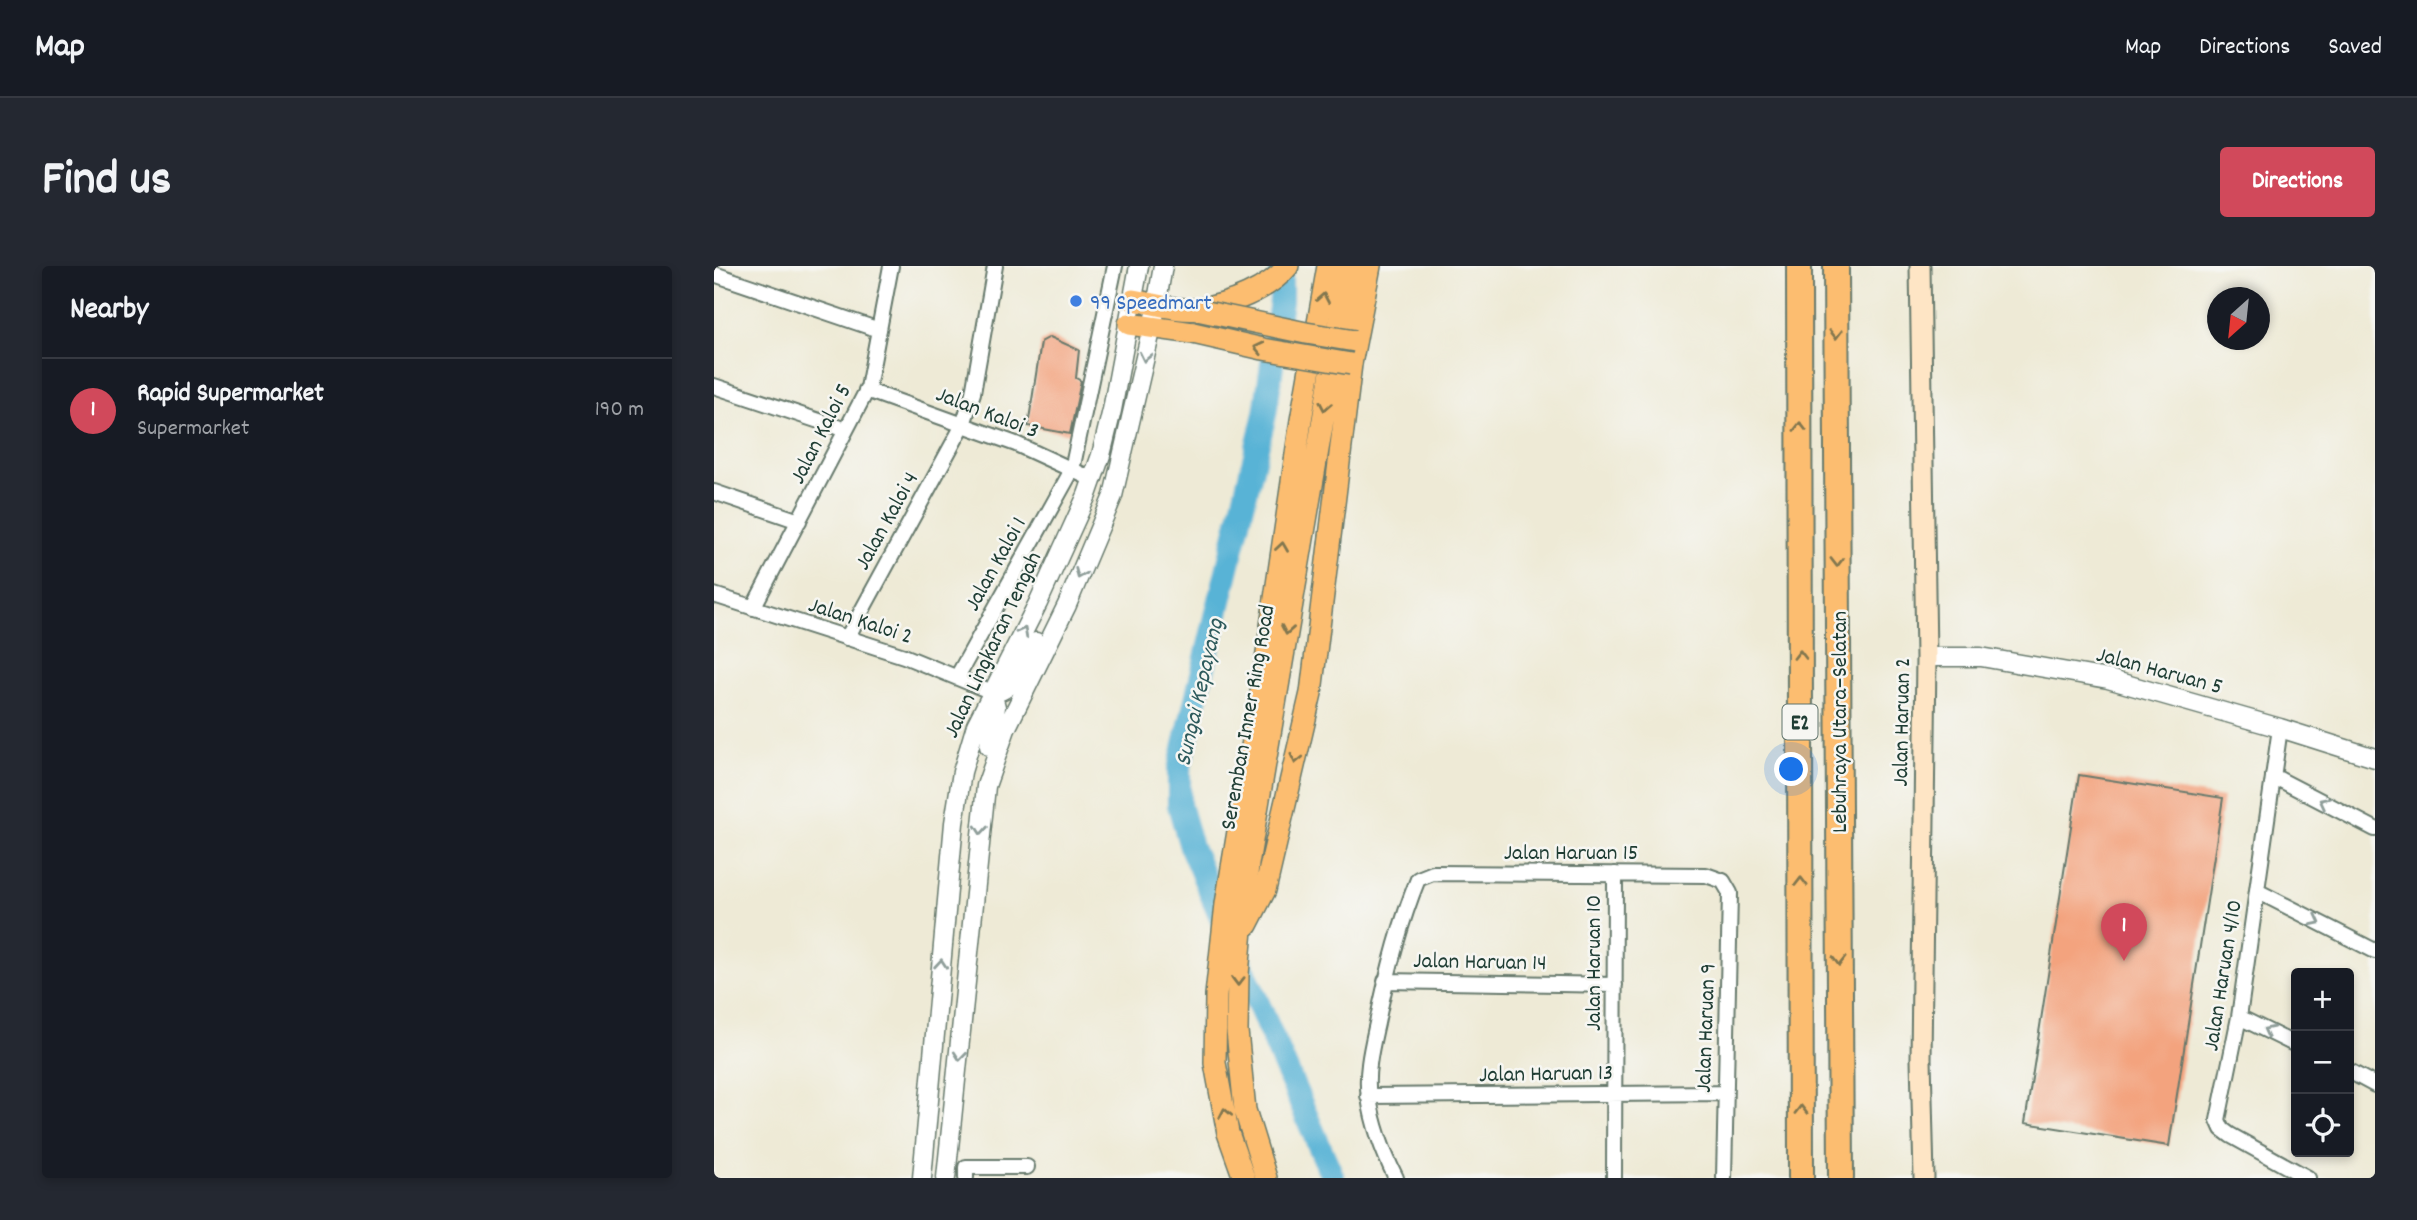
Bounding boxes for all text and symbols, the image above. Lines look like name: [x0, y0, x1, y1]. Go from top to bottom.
text: Map: [35, 25, 85, 72]
text: Map: [2125, 31, 2161, 65]
text: Directions: [2199, 31, 2290, 65]
text: Saved: [2328, 31, 2382, 65]
text: Find us: [42, 147, 171, 217]
button: Directions: [2220, 147, 2375, 217]
north arrow: [2207, 287, 2270, 350]
place label: 99 Speedmart: [1090, 288, 1212, 321]
text: Nearby: [70, 290, 148, 333]
marker: 99 Speedmart: [1068, 293, 1084, 309]
one-way arrow: [1315, 293, 1330, 304]
one-way arrow: [1828, 329, 1844, 340]
one-way arrow: [1253, 341, 1265, 356]
one-way arrow: [1139, 351, 1154, 363]
text: Rapid Supermarket: [137, 376, 324, 413]
street label: Jalan Kaloi 5: [783, 379, 861, 490]
street label: Jalan Kaloi 3: [930, 379, 1043, 449]
text: 1: [90, 394, 96, 427]
text: 190 m: [595, 394, 644, 427]
one-way arrow: [1318, 399, 1333, 411]
text: Supermarket: [137, 413, 249, 446]
one-way arrow: [1792, 422, 1808, 432]
street label: Jalan Kaloi 4: [848, 467, 929, 577]
street label: Jalan Kaloi 1: [958, 512, 1036, 618]
one-way arrow: [1275, 541, 1290, 553]
street label: Jalan Lingkaran Tengah: [936, 547, 1052, 744]
one-way arrow: [1830, 556, 1845, 567]
one-way arrow: [1074, 567, 1088, 579]
street label: Jalan Kaloi 2: [803, 590, 916, 655]
street label: Seremban Inner Ring Road: [1213, 602, 1285, 833]
street label: Lebuhraya Utara–Selatan: [1825, 611, 1858, 833]
water label: Sungai Kepayang: [1167, 614, 1235, 770]
one-way arrow: [1280, 624, 1295, 636]
one-way arrow: [1015, 626, 1029, 639]
street label: Jalan Haruan 5: [2092, 640, 2226, 705]
one-way arrow: [1792, 649, 1808, 660]
street label: Jalan Haruan 2: [1886, 657, 1921, 787]
road number: E2: [1782, 704, 1818, 740]
your location: [1774, 752, 1808, 786]
one-way arrow: [1290, 753, 1304, 765]
one-way arrow: [2319, 797, 2331, 811]
one-way arrow: [974, 825, 989, 836]
street label: Jalan Haruan 15: [1504, 838, 1638, 871]
one-way arrow: [1793, 877, 1809, 887]
street label: Jalan Haruan 10: [1579, 895, 1612, 1031]
street label: Jalan Haruan 4/10: [2196, 898, 2253, 1054]
pin: 1: [2101, 903, 2147, 961]
one-way arrow: [2309, 912, 2321, 926]
street label: Jalan Haruan 14: [1413, 946, 1547, 981]
one-way arrow: [1831, 956, 1847, 966]
one-way arrow: [933, 958, 948, 969]
street label: Jalan Haruan 9: [1689, 963, 1726, 1093]
map controls: [2291, 968, 2354, 1157]
button: +: [2291, 968, 2354, 1031]
one-way arrow: [1230, 976, 1246, 987]
one-way arrow: [2263, 1025, 2275, 1039]
button: −: [2291, 1031, 2354, 1094]
one-way arrow: [953, 1051, 968, 1062]
street label: Jalan Haruan 13: [1479, 1058, 1613, 1093]
button: locate: [2291, 1094, 2354, 1157]
one-way arrow: [1793, 1104, 1809, 1115]
one-way arrow: [1218, 1107, 1233, 1119]

